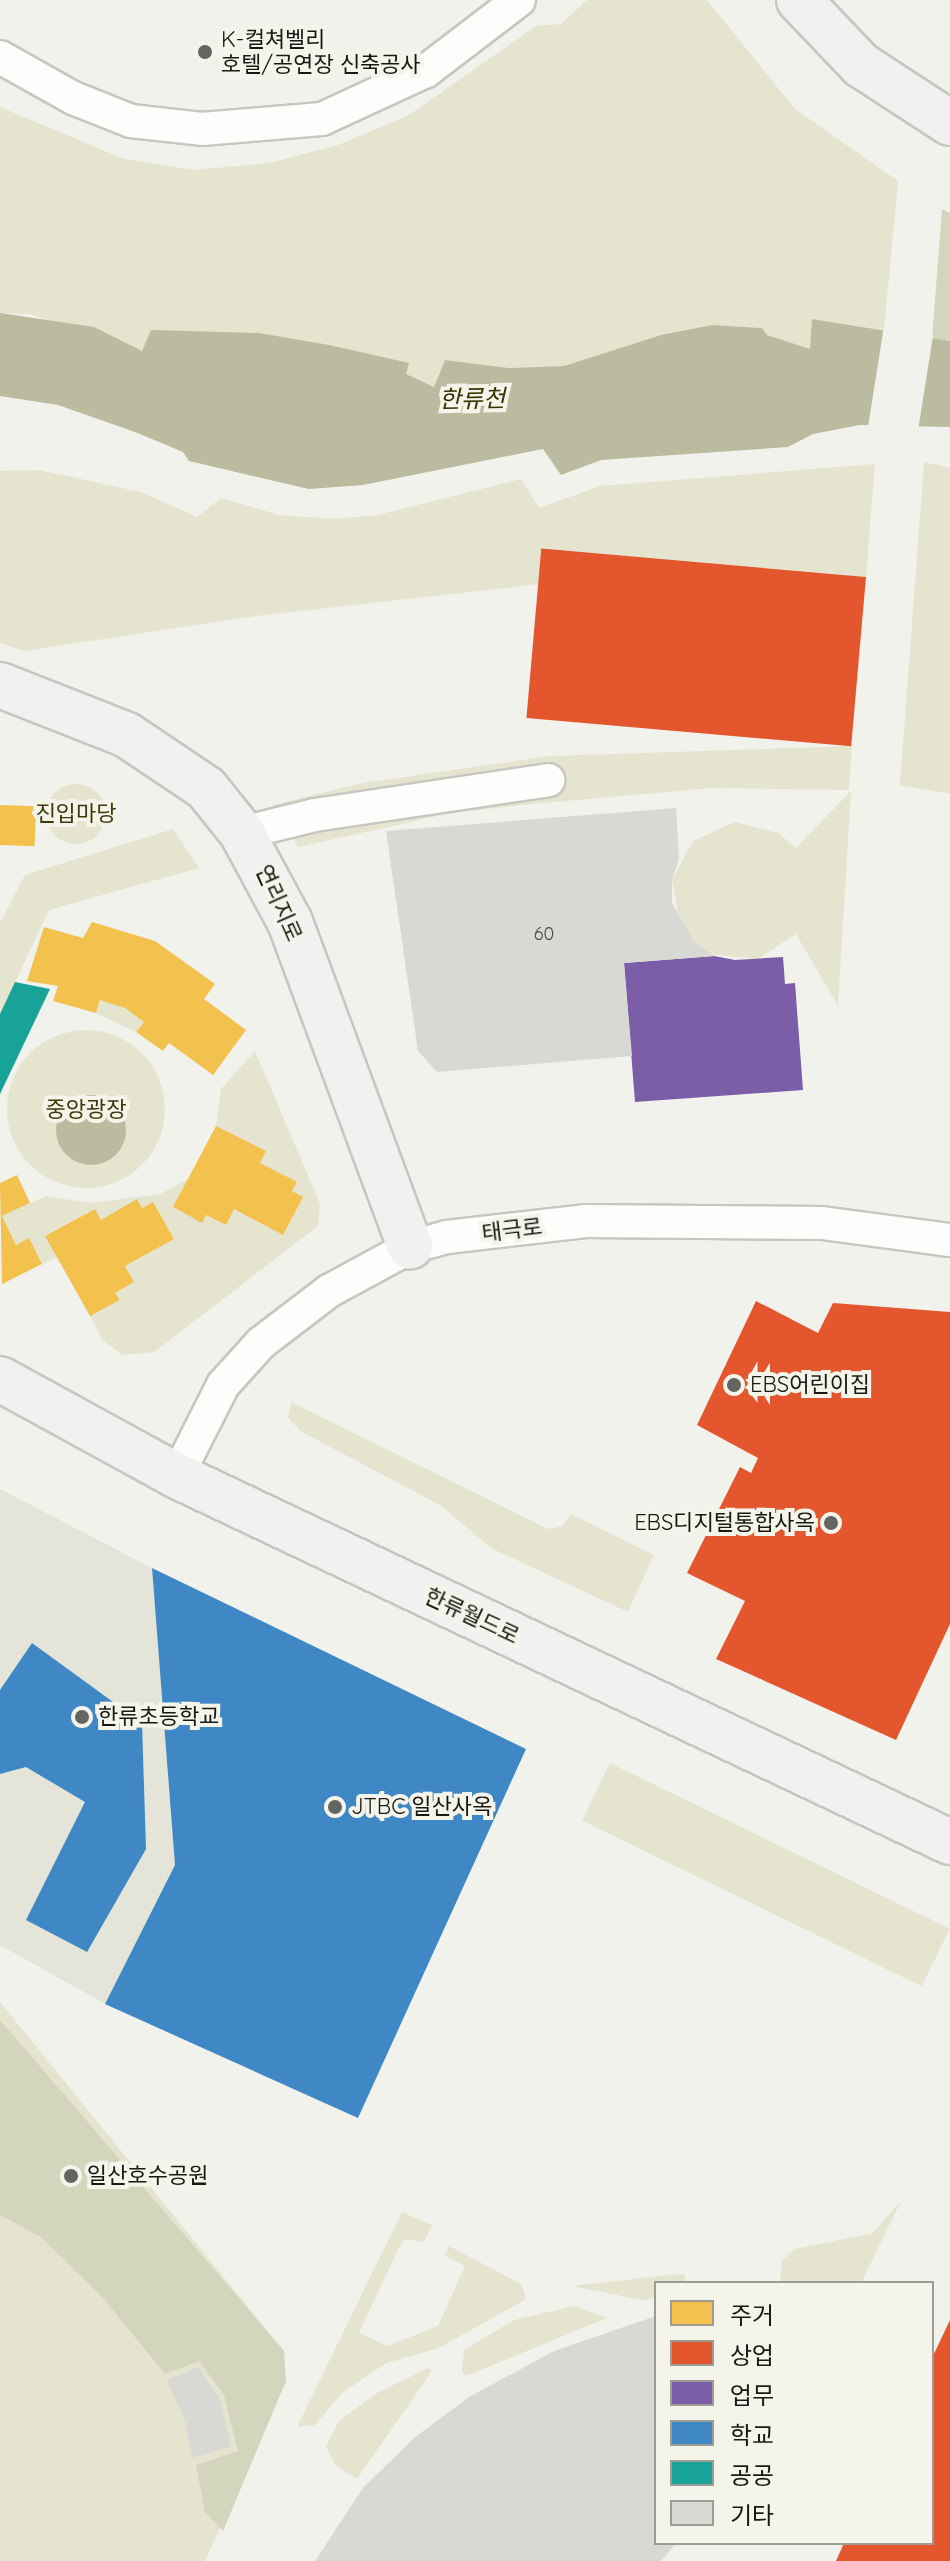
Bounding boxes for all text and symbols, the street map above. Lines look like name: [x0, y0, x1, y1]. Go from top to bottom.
place label: K-컬쳐벨리 호텔/공연장 신축공사: [221, 26, 421, 78]
marker: K-컬쳐벨리 호텔/공연장 신축공사: [196, 43, 214, 61]
water label: 한류천: [439, 384, 505, 414]
park label: 진입마당: [36, 801, 116, 827]
street label: 연리지로: [250, 861, 308, 945]
house number: 60: [534, 923, 554, 945]
park label: 중앙광장: [46, 1097, 126, 1123]
street label: 태극로: [480, 1213, 544, 1247]
place label: EBS어린이집: [750, 1372, 870, 1398]
marker: EBS어린이집: [725, 1376, 743, 1394]
place label: EBS디지털통합사옥: [634, 1510, 815, 1536]
marker: EBS디지털통합사옥: [822, 1514, 840, 1532]
street label: 한류월드로: [421, 1583, 523, 1649]
place label: 한류초등학교: [98, 1704, 219, 1730]
marker: 한류초등학교: [73, 1708, 91, 1726]
place label: JTBC 일산사옥: [351, 1794, 493, 1820]
marker: JTBC 일산사옥: [326, 1798, 344, 1816]
place label: 일산호수공원: [87, 2163, 208, 2189]
marker: 일산호수공원: [62, 2167, 80, 2185]
legend: [654, 2281, 934, 2545]
text: 주거: [730, 2300, 774, 2330]
text: 상업: [730, 2340, 774, 2370]
text: 업무: [730, 2380, 774, 2410]
text: 학교: [730, 2420, 774, 2450]
text: 공공: [730, 2460, 774, 2490]
text: 기타: [730, 2500, 774, 2530]

